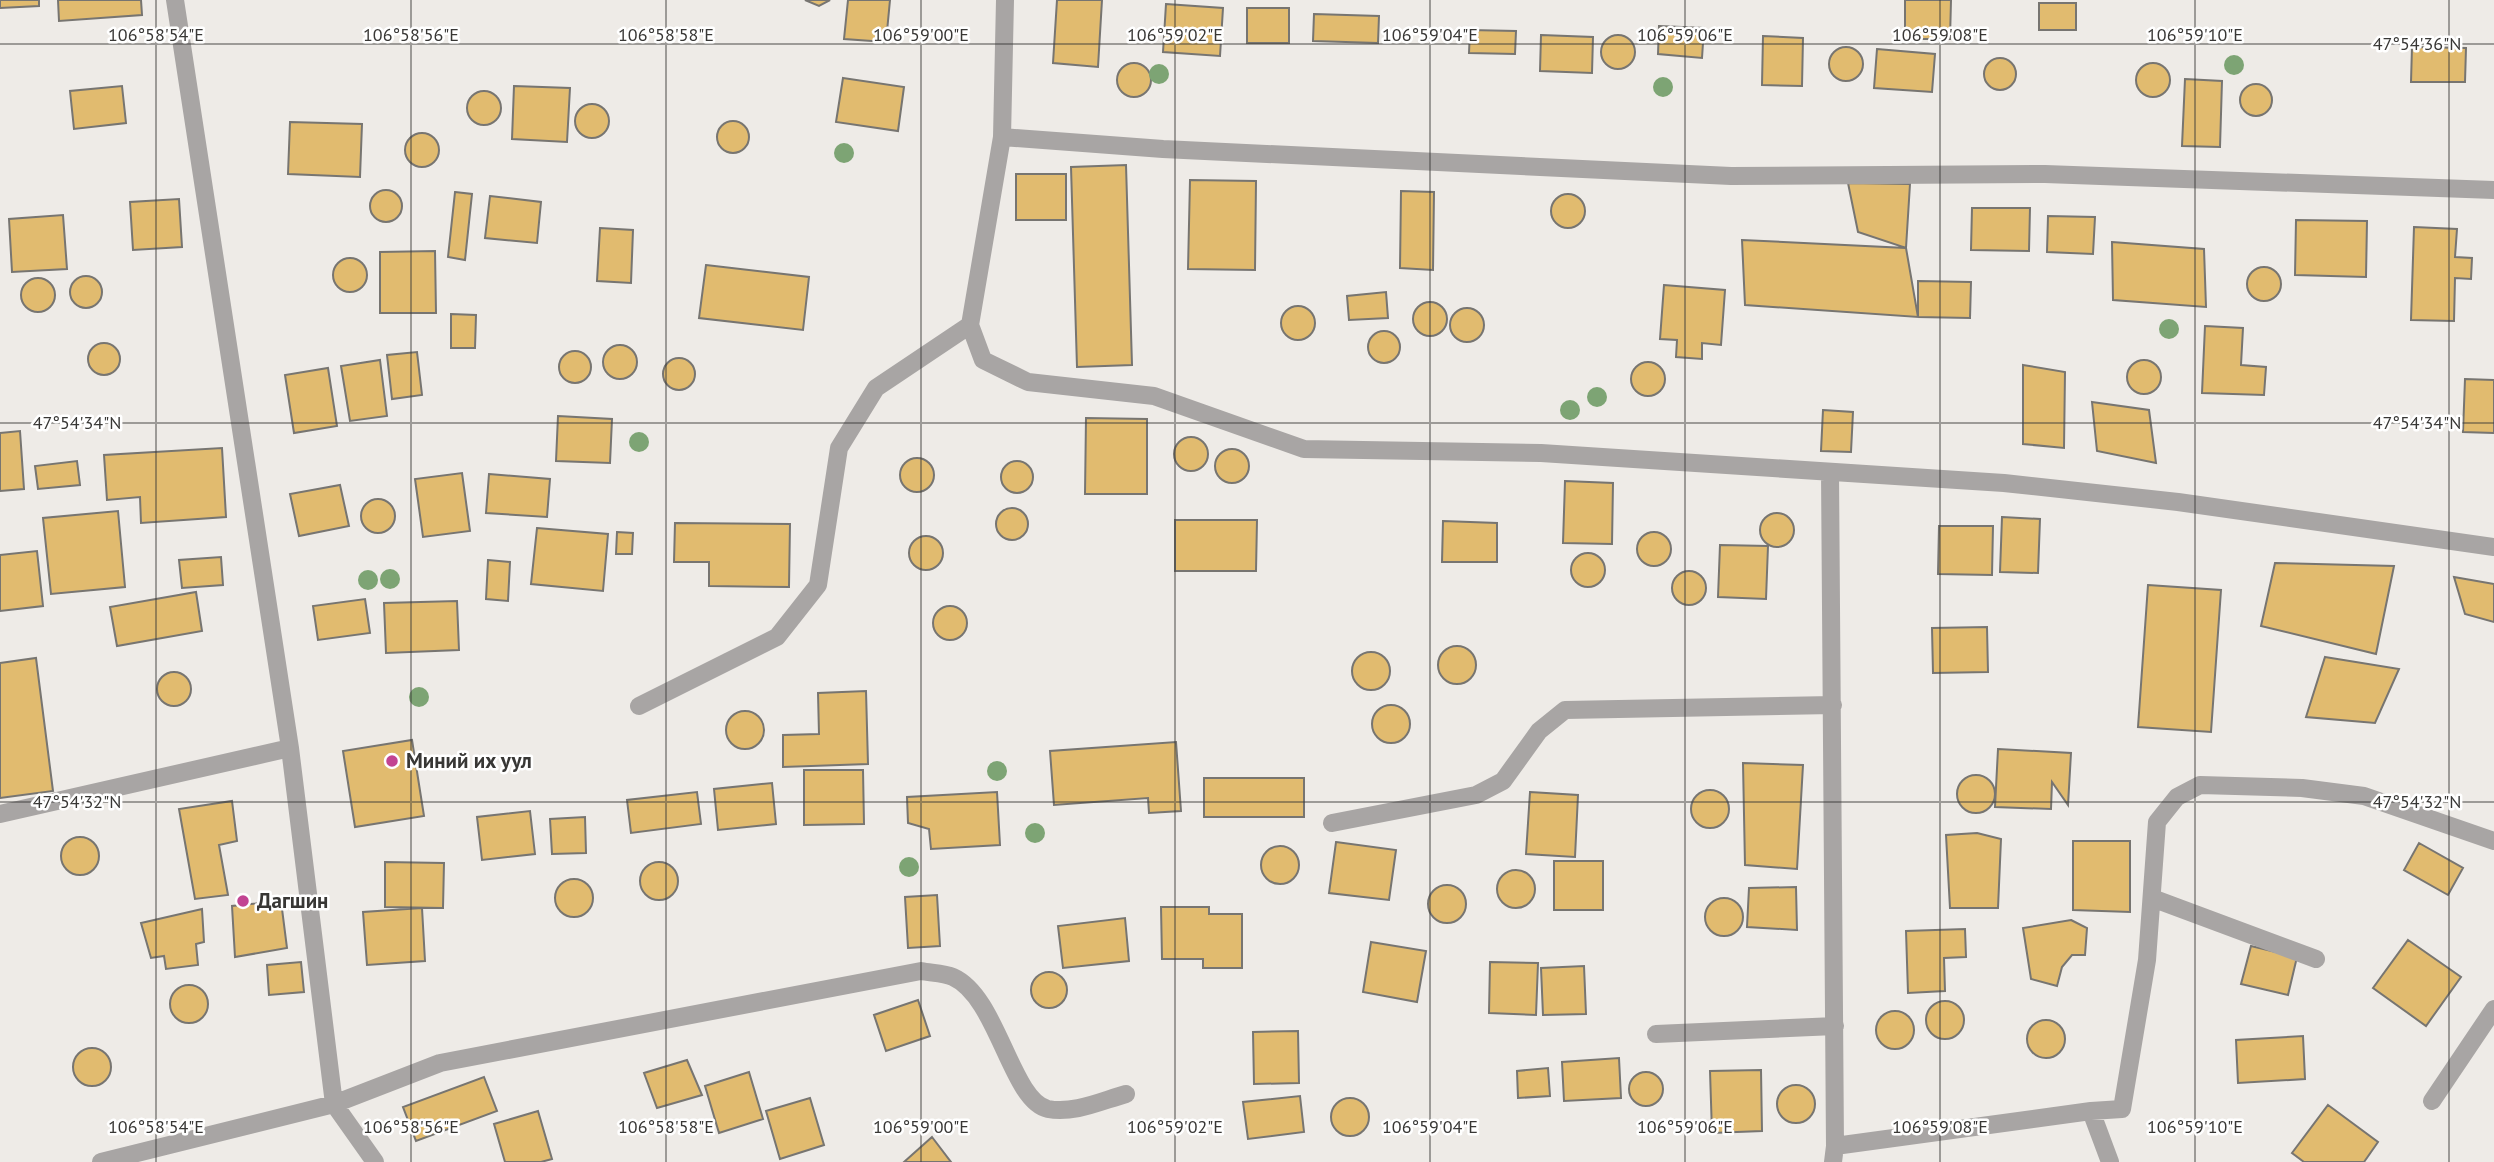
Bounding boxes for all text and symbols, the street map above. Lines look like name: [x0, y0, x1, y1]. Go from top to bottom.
text: 106°58'54"E: [108, 23, 204, 46]
text: 106°58'56"E: [363, 23, 459, 46]
text: 106°58'58"E: [618, 23, 714, 46]
text: 106°59'00"E: [873, 23, 969, 46]
text: 106°59'02"E: [1127, 23, 1223, 46]
text: 106°59'04"E: [1382, 23, 1478, 46]
text: 106°59'06"E: [1637, 23, 1733, 46]
text: 106°59'08"E: [1892, 23, 1988, 46]
text: 106°59'10"E: [2147, 23, 2243, 46]
text: 47°54'36"N: [2373, 32, 2461, 55]
text: 47°54'34"N: [33, 411, 121, 434]
text: 47°54'34"N: [2373, 411, 2461, 434]
place label: Миний их уул: [406, 747, 532, 774]
marker: Миний их уул: [384, 753, 400, 769]
text: 47°54'32"N: [33, 790, 121, 813]
text: 47°54'32"N: [2373, 790, 2461, 813]
place label: Дагшин: [257, 887, 328, 914]
marker: Дагшин: [235, 893, 251, 909]
text: 106°58'54"E: [108, 1115, 204, 1138]
text: 106°58'56"E: [363, 1115, 459, 1138]
text: 106°58'58"E: [618, 1115, 714, 1138]
text: 106°59'00"E: [873, 1115, 969, 1138]
text: 106°59'02"E: [1127, 1115, 1223, 1138]
text: 106°59'04"E: [1382, 1115, 1478, 1138]
text: 106°59'06"E: [1637, 1115, 1733, 1138]
text: 106°59'08"E: [1892, 1115, 1988, 1138]
text: 106°59'10"E: [2147, 1115, 2243, 1138]

